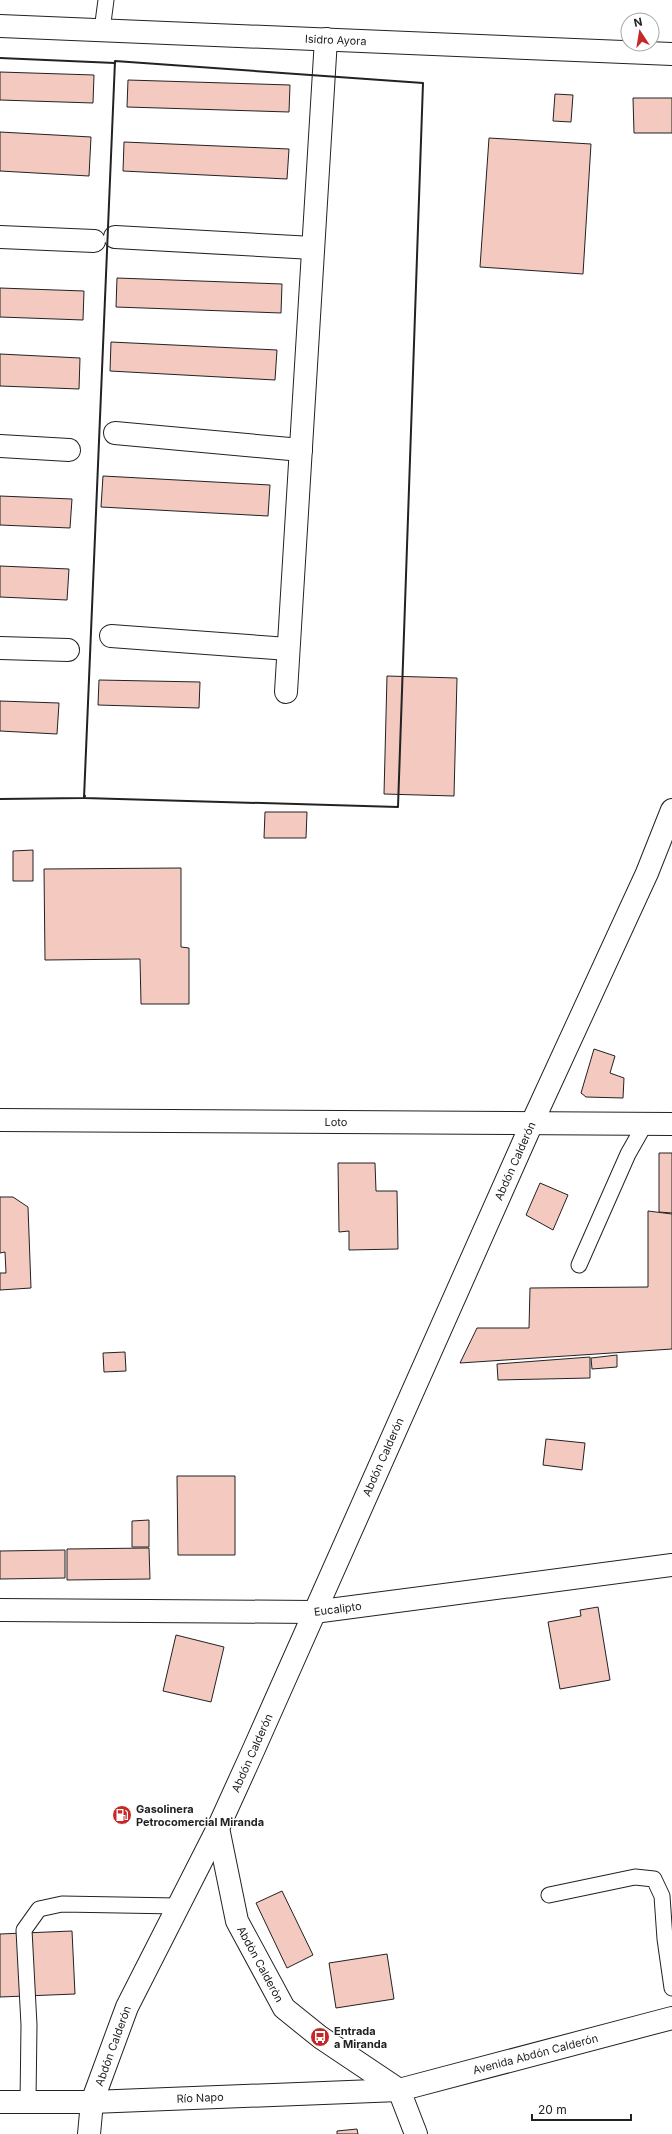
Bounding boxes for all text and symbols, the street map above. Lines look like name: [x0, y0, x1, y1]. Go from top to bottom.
north arrow: [620, 12, 660, 52]
text: N: [632, 14, 643, 30]
street label: Isidro Ayora: [305, 32, 367, 48]
street label: Loto: [324, 1115, 348, 1129]
street label: Abdón Calderón: [491, 1120, 539, 1202]
street label: Abdón Calderón: [359, 1416, 407, 1498]
street label: Eucalipto: [313, 1599, 363, 1619]
street label: Abdón Calderón: [228, 1712, 276, 1794]
place label: Gasolinera Petrocomercial Miranda: [136, 1802, 264, 1829]
fuel station icon: Gasolinera Petrocomercial Miranda: [111, 1804, 133, 1826]
street label: Abdòn Calderòn: [234, 1924, 287, 2005]
street label: Abdón Calderón: [92, 2004, 134, 2088]
place label: Entrada a Miranda: [334, 2024, 387, 2051]
bus stop icon: Entrada a Miranda: [309, 2026, 331, 2048]
street label: Avenida Abdón Calderón: [471, 2031, 599, 2077]
street label: Río Napo: [176, 2090, 224, 2106]
scale bar: [532, 2096, 631, 2122]
text: 20 m: [538, 2102, 567, 2117]

